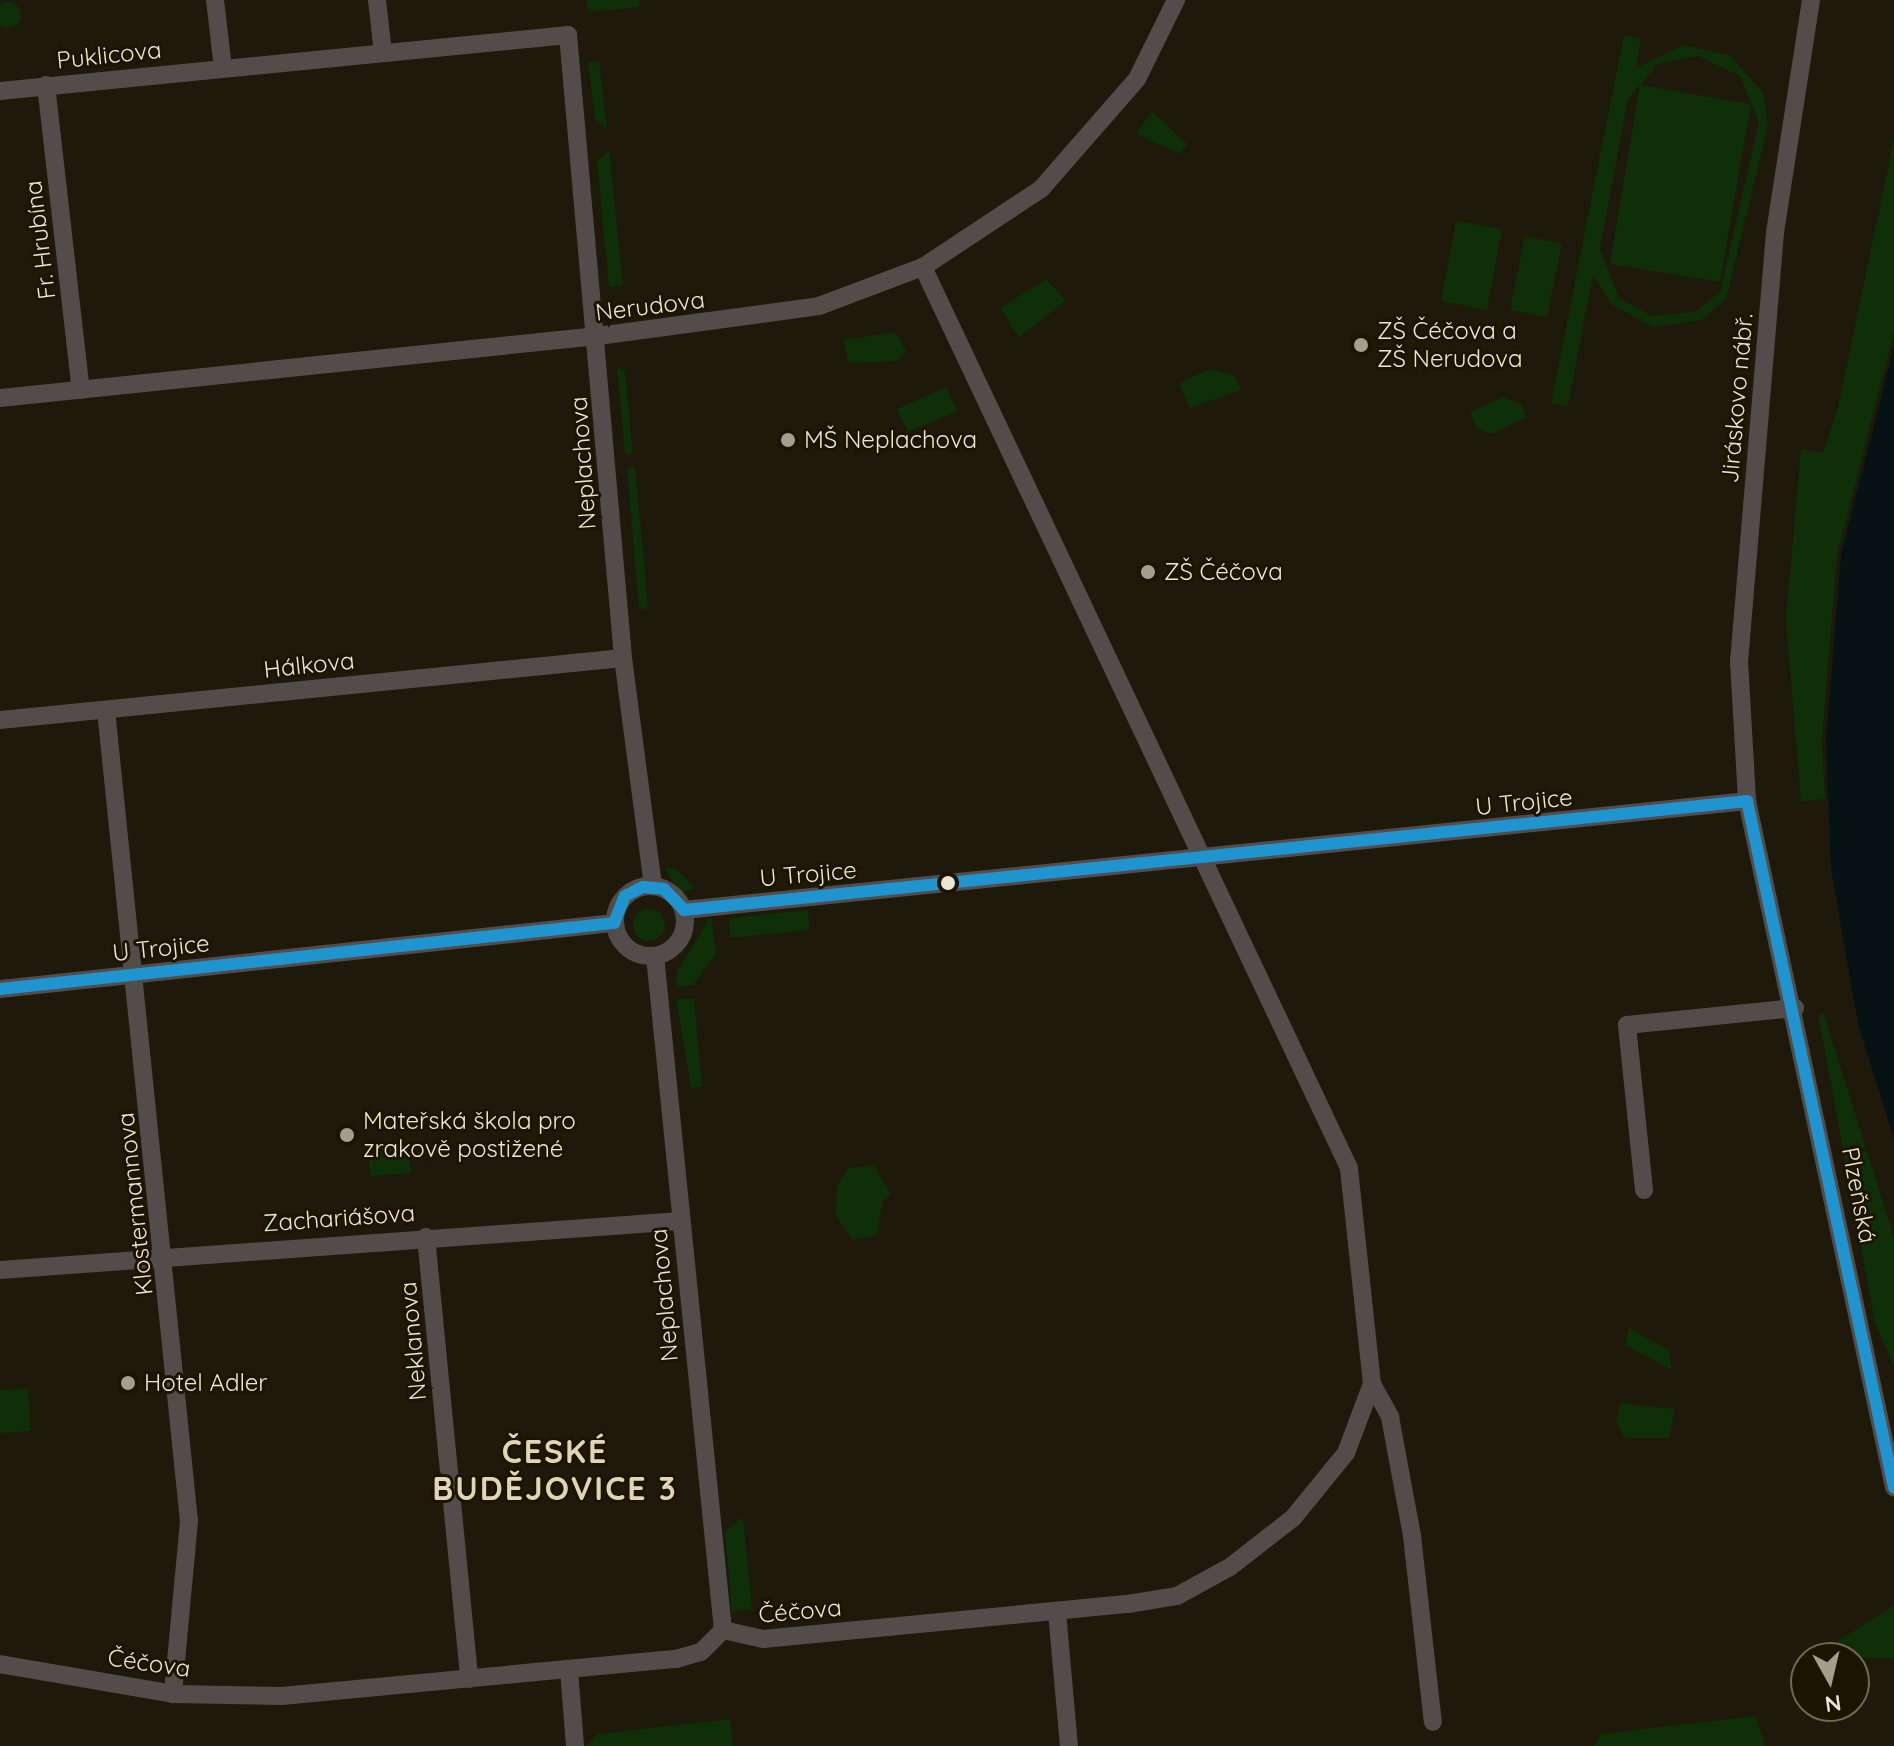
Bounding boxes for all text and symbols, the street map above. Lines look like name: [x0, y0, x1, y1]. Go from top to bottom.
street label: Puklicova: [55, 35, 163, 75]
street label: Fr. Hrubína: [18, 179, 62, 301]
street label: Nerudova: [594, 285, 706, 327]
street label: Jiráskovo nábř.: [1715, 312, 1759, 484]
place label: ZŠ Čéčova a ZŠ Nerudova: [1377, 317, 1523, 373]
marker: ZŠ Čéčova a ZŠ Nerudova: [1352, 336, 1370, 354]
street label: Neplachova: [564, 396, 602, 530]
place label: MŠ Neplachova: [804, 426, 977, 454]
marker: MŠ Neplachova: [779, 431, 797, 449]
place label: ZŠ Čéčova: [1164, 558, 1283, 586]
marker: ZŠ Čéčova: [1139, 563, 1157, 581]
street label: Hálkova: [262, 646, 356, 684]
street label: U Trojice: [1474, 783, 1574, 821]
street label: U Trojice: [758, 855, 858, 893]
unlabelled marker: [940, 875, 956, 891]
street label: U Trojice: [111, 929, 211, 967]
place label: Mateřská škola pro zrakově postižené: [363, 1107, 576, 1163]
street label: Klostermannova: [111, 1111, 159, 1297]
marker: Mateřská škola pro zrakově postižené: [338, 1126, 356, 1144]
street label: Plzeňská: [1836, 1145, 1882, 1245]
street label: Zachariášova: [262, 1198, 416, 1238]
street label: Neplachova: [644, 1227, 684, 1363]
street label: Neklanova: [393, 1280, 433, 1402]
place label: Hotel Adler: [144, 1369, 268, 1397]
marker: Hotel Adler: [119, 1374, 137, 1392]
district label: ČESKÉ BUDĚJOVICE 3: [432, 1433, 678, 1508]
street label: Čéčova: [757, 1593, 843, 1629]
north arrow: [1790, 1642, 1870, 1722]
street label: Čéčova: [106, 1643, 192, 1683]
text: N: [1823, 1689, 1843, 1719]

